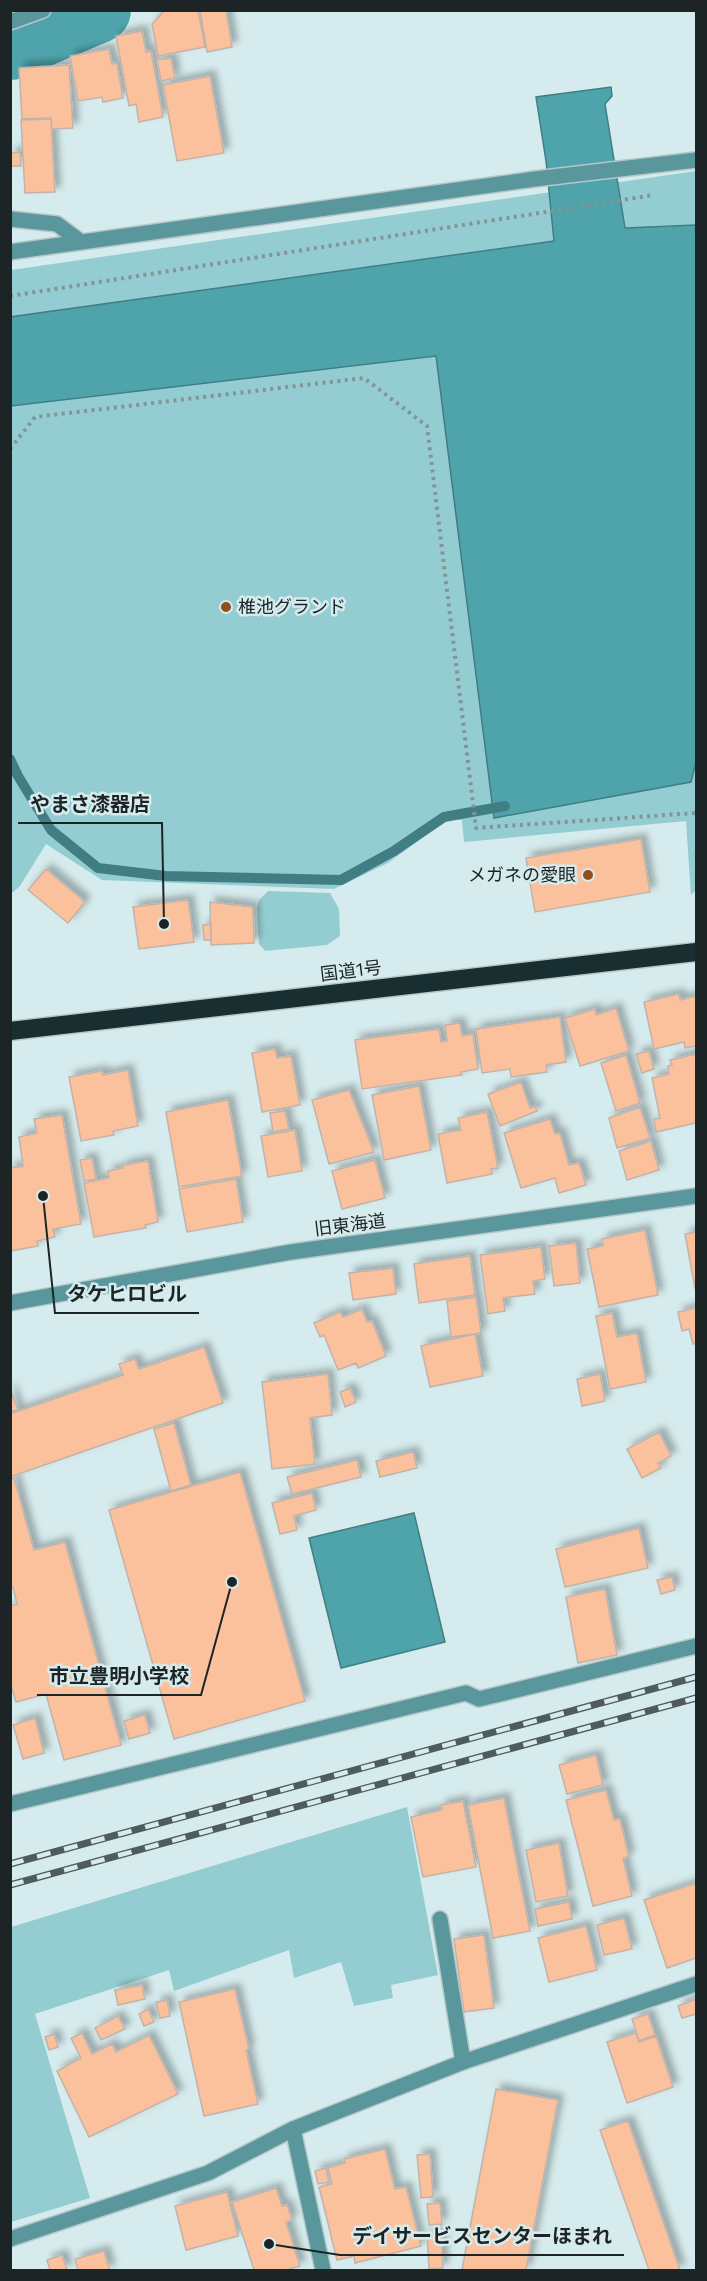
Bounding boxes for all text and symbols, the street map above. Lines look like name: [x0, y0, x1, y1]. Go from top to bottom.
place label: 椎池グランド: [238, 595, 346, 617]
marker: 椎池グランド: [219, 600, 233, 614]
callout: やまさ漆器店: [18, 785, 162, 823]
text: やまさ漆器店: [30, 791, 150, 815]
place label: メガネの愛眼: [468, 863, 576, 885]
marker: メガネの愛眼: [581, 868, 595, 882]
street label: 国道1号: [319, 955, 383, 985]
street label: 旧東海道: [313, 1209, 387, 1239]
callout: タケヒロビル: [55, 1275, 199, 1313]
text: タケヒロビル: [67, 1281, 187, 1305]
callout: 市立豊明小学校: [37, 1657, 201, 1695]
text: 市立豊明小学校: [49, 1663, 189, 1687]
callout: デイサービスセンターほまれ: [340, 2217, 624, 2255]
text: デイサービスセンターほまれ: [352, 2223, 612, 2247]

